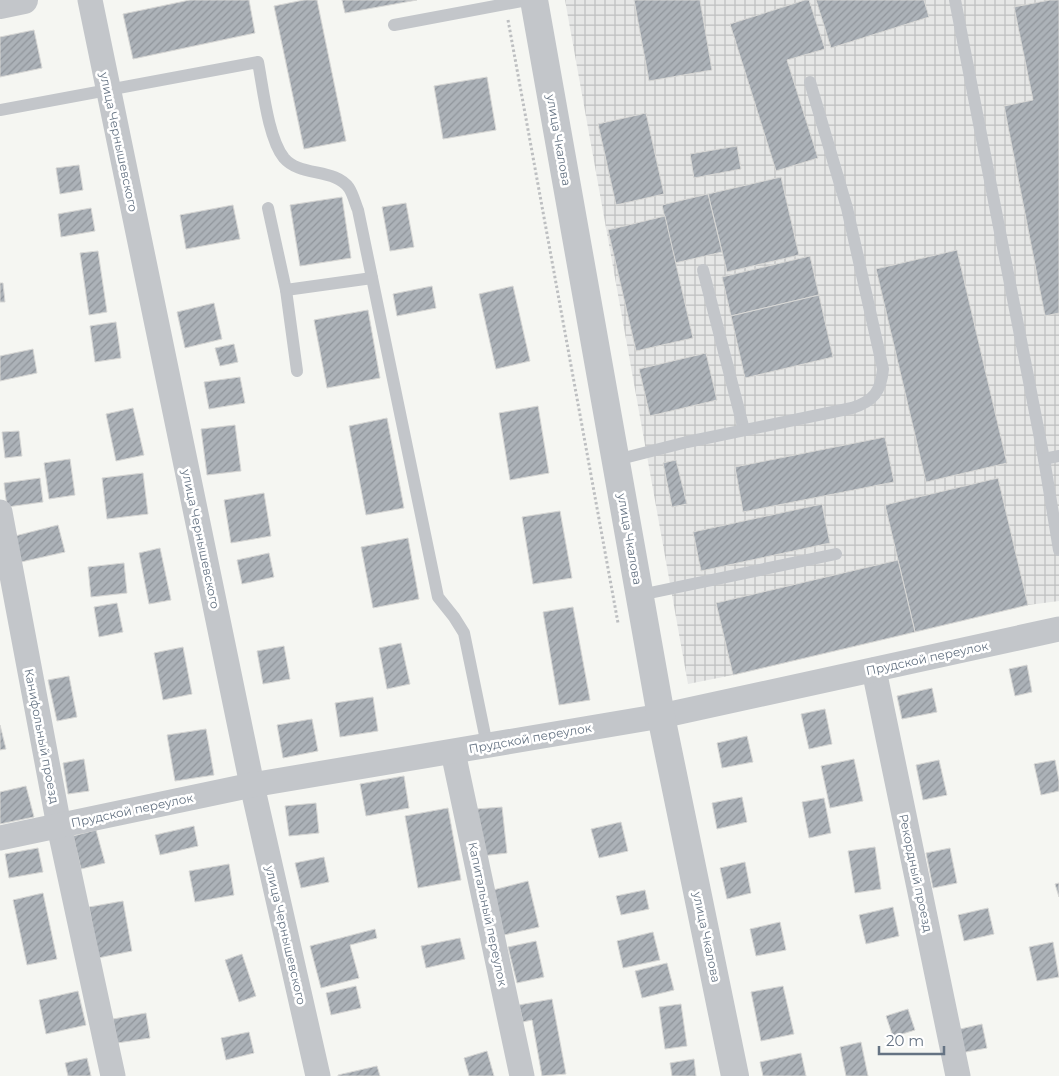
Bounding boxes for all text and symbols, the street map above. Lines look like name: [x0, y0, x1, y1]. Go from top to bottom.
street label: улица Чернышевского: [97, 70, 141, 214]
street label: улица Чкалова: [543, 92, 574, 187]
street label: улица Чернышевского: [179, 467, 223, 611]
street label: улица Чкалова: [614, 491, 645, 586]
street label: Прудской переулок: [865, 638, 989, 678]
street label: Канифольный проезд: [22, 667, 63, 805]
street label: Прудской переулок: [467, 720, 593, 756]
street label: Прудской переулок: [70, 790, 194, 830]
street label: Рекордный проезд: [896, 812, 936, 934]
street label: Капитальный переулок: [465, 840, 511, 988]
street label: улица Чернышевского: [262, 863, 309, 1006]
street label: улица Чкалова: [690, 889, 724, 984]
scale bar: [879, 1024, 944, 1056]
text: 20 m: [886, 1031, 924, 1050]

